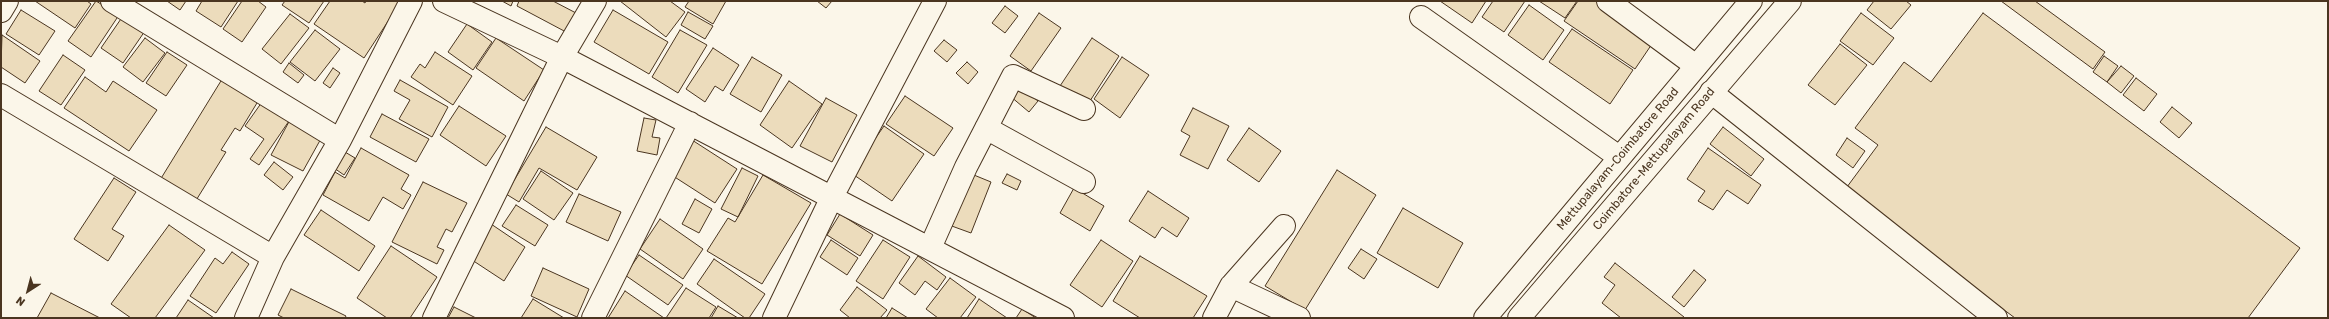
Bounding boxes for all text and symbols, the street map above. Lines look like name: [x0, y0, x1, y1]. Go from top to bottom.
street label: Mettupalayam-Coimbatore Road: [1554, 85, 1682, 233]
street label: Coimbatore-Mettupalayam Road: [1590, 85, 1718, 233]
north arrow: [8, 271, 48, 311]
text: N: [14, 294, 28, 309]

